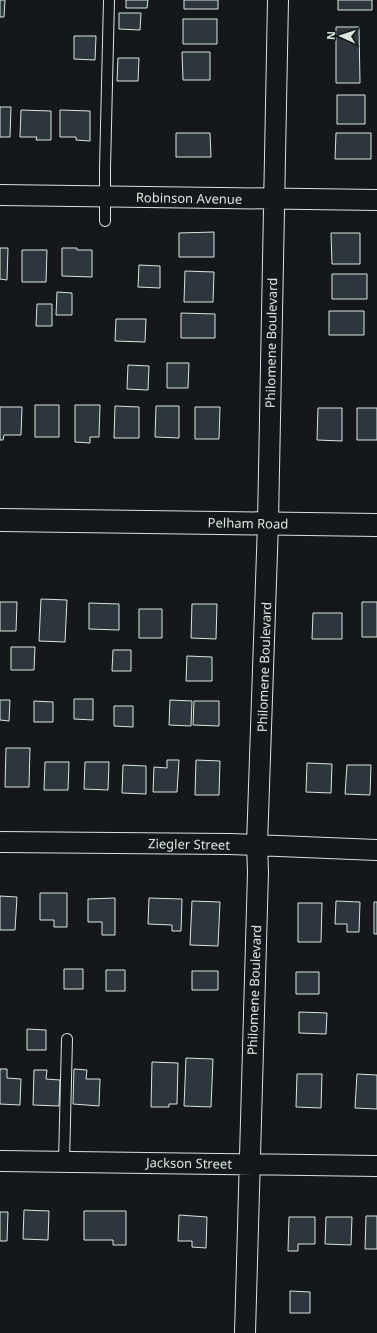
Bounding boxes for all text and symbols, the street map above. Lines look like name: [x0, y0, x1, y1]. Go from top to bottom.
north arrow: [321, 16, 361, 56]
text: N: [323, 31, 338, 40]
street label: Robinson Avenue: [136, 188, 242, 208]
street label: Philomene Boulevard: [261, 278, 281, 408]
street label: Pelham Road: [208, 513, 288, 533]
street label: Philomene Boulevard: [253, 601, 275, 733]
street label: Ziegler Street: [148, 834, 230, 854]
street label: Philomene Boulevard: [243, 924, 265, 1056]
street label: Jackson Street: [144, 1153, 232, 1173]

